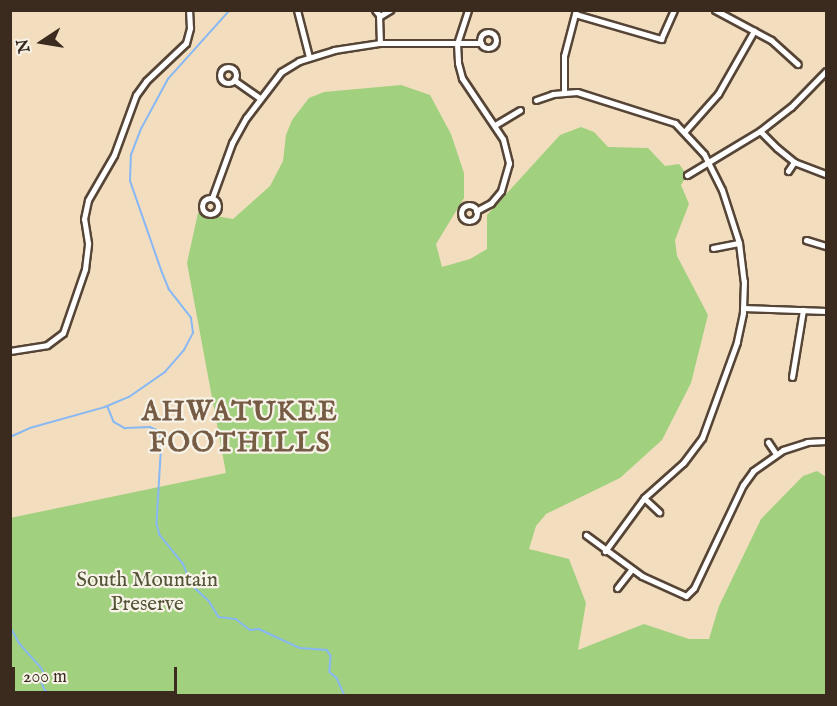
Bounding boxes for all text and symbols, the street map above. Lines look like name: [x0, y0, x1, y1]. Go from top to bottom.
north arrow: [12, 12, 72, 72]
text: N: [13, 37, 36, 55]
district label: AHWATUKEE FOOTHILLS: [142, 397, 338, 460]
park label: South Mountain Preserve: [76, 568, 218, 618]
scale bar: [15, 655, 180, 693]
text: 200 m: [23, 666, 67, 689]

